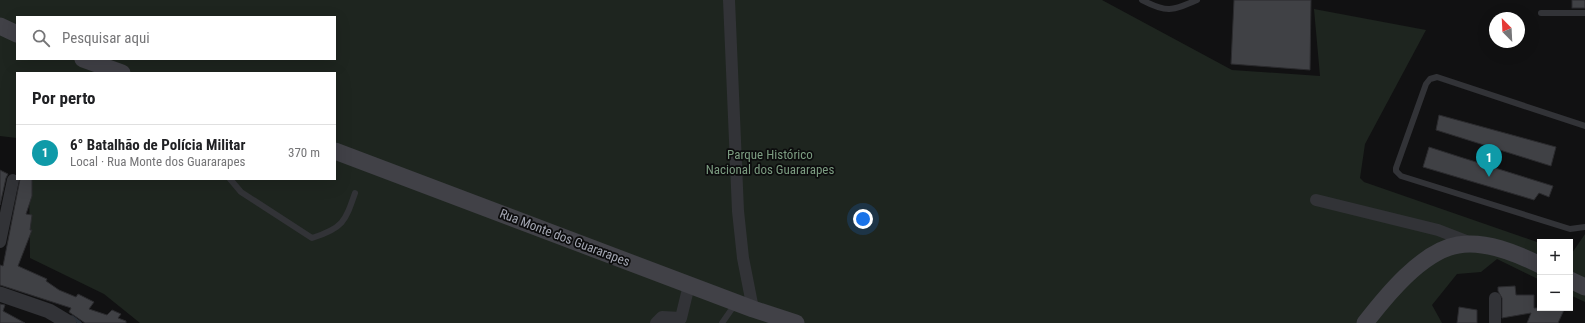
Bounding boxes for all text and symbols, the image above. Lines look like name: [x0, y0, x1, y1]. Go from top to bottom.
north arrow: [1489, 12, 1525, 48]
search box: [16, 16, 336, 60]
icon: search: [30, 27, 52, 49]
text: Pesquisar aqui: [62, 29, 150, 47]
text: Por perto: [32, 88, 96, 108]
text: 6° Batalhão de Polícia Militar: [70, 136, 245, 154]
pin: 1: [1476, 144, 1502, 177]
text: 1: [42, 145, 48, 160]
text: 370 m: [288, 145, 320, 160]
park label: Parque Histórico Nacional dos Guararapes: [706, 147, 834, 177]
text: Local · Rua Monte dos Guararapes: [70, 154, 245, 169]
street label: Rua Monte dos Guararapes: [498, 206, 632, 269]
your location: [853, 209, 873, 229]
map controls: [1537, 239, 1573, 311]
button: +: [1537, 239, 1573, 275]
button: −: [1537, 275, 1573, 311]

